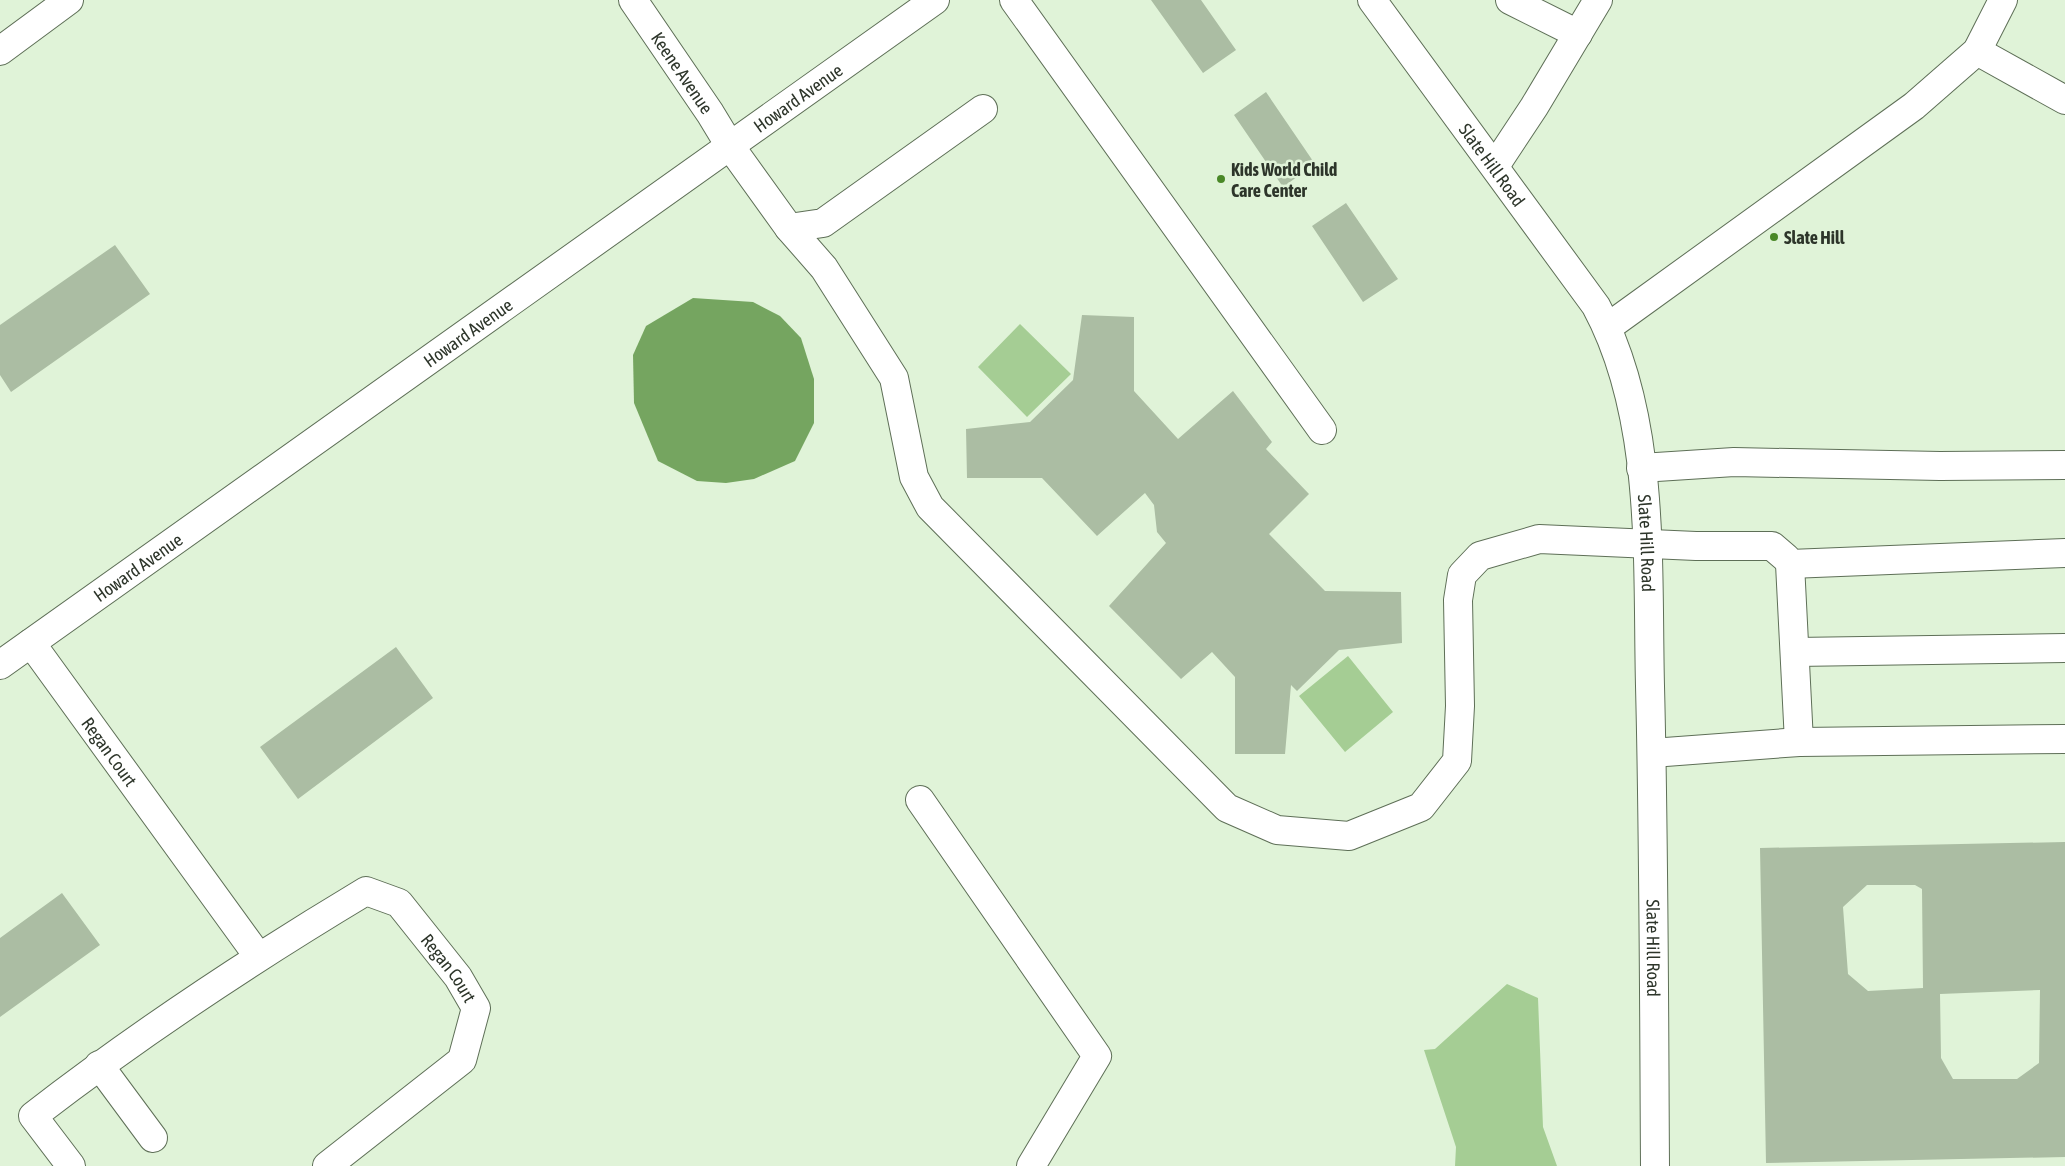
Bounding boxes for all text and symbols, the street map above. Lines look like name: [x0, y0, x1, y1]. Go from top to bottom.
street label: Keene Avenue: [647, 28, 718, 117]
street label: Howard Avenue: [749, 59, 846, 136]
street label: Slate Hill Road: [1455, 119, 1530, 210]
place label: Kids World Child Care Center: [1231, 159, 1337, 201]
marker: Kids World Child Care Center: [1215, 173, 1227, 185]
place label: Slate Hill: [1784, 227, 1845, 248]
marker: Slate Hill: [1768, 231, 1780, 243]
street label: Howard Avenue: [419, 294, 516, 371]
street label: Slate Hill Road: [1634, 494, 1659, 592]
street label: Howard Avenue: [89, 528, 186, 606]
street label: Regan Court: [78, 713, 142, 790]
street label: Slate Hill Road: [1643, 899, 1665, 997]
street label: Regan Court: [417, 929, 481, 1006]

